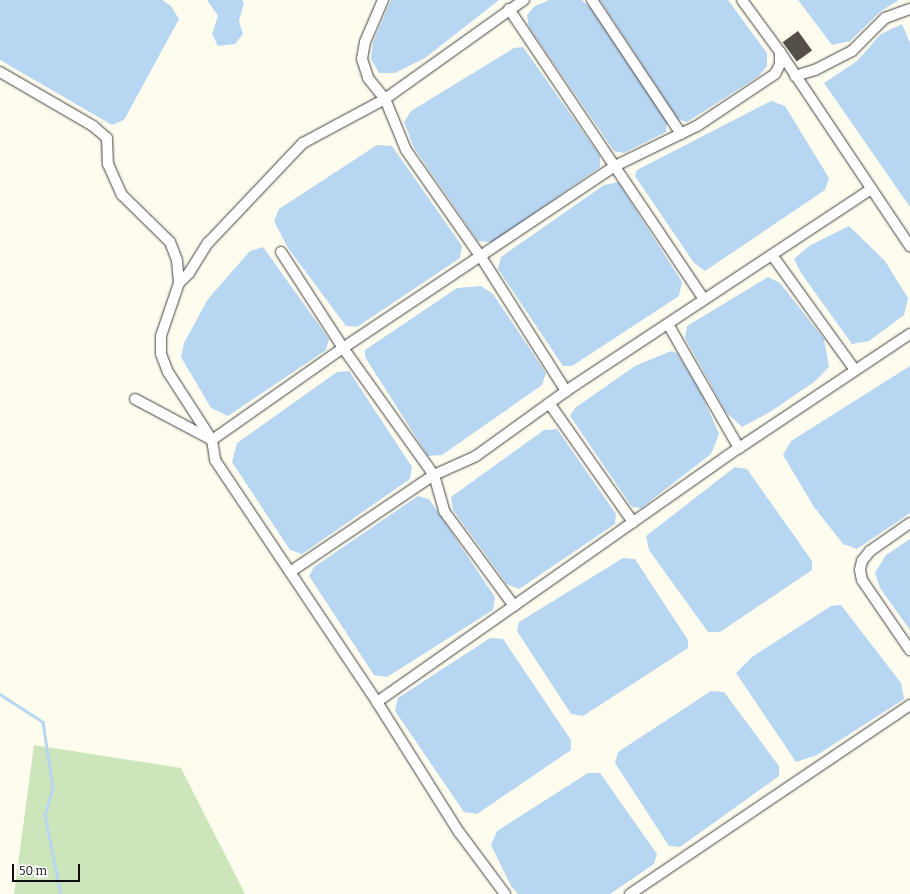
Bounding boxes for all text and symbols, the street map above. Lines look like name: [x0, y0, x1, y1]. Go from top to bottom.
scale bar: [14, 856, 82, 882]
text: 50 m: [19, 864, 47, 878]

